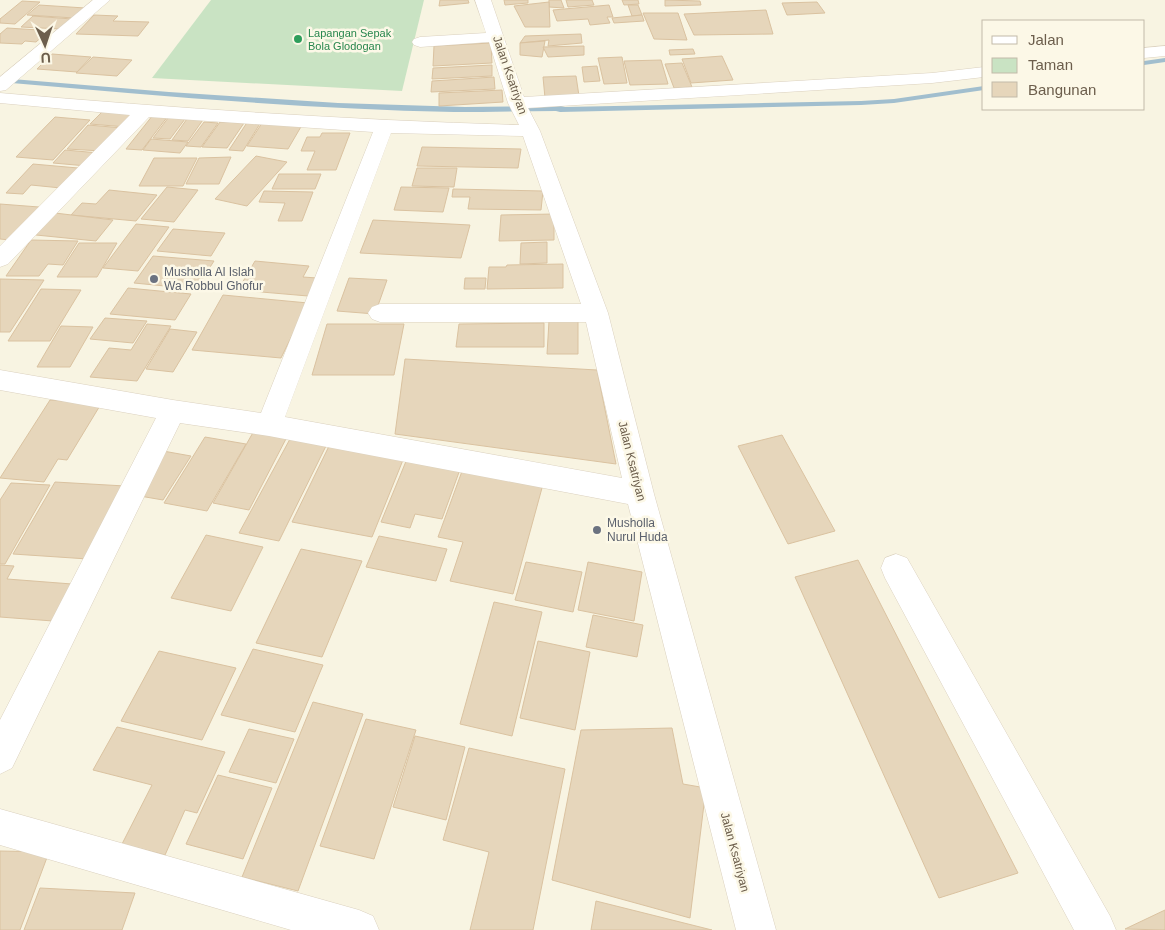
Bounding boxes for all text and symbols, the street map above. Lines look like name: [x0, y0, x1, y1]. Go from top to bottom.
north arrow: [20, 20, 70, 70]
legend: [982, 20, 1145, 110]
place label: Lapangan Sepak Bola Glodogan: [308, 27, 392, 52]
text: Jalan: [1028, 31, 1064, 48]
marker: Lapangan Sepak Bola Glodogan: [292, 33, 304, 45]
street label: Jalan Ksatriyan: [490, 34, 530, 116]
text: U: [40, 50, 51, 66]
text: Taman: [1028, 56, 1073, 73]
text: Bangunan: [1028, 81, 1096, 98]
place label: Musholla Al Islah Wa Robbul Ghofur: [164, 265, 263, 293]
marker: Musholla Al Islah Wa Robbul Ghofur: [148, 273, 160, 285]
street label: Jalan Ksatriyan: [615, 420, 649, 502]
place label: Musholla Nurul Huda: [607, 516, 668, 544]
marker: Musholla Nurul Huda: [591, 524, 603, 536]
street label: Jalan Ksatriyan: [718, 811, 752, 893]

